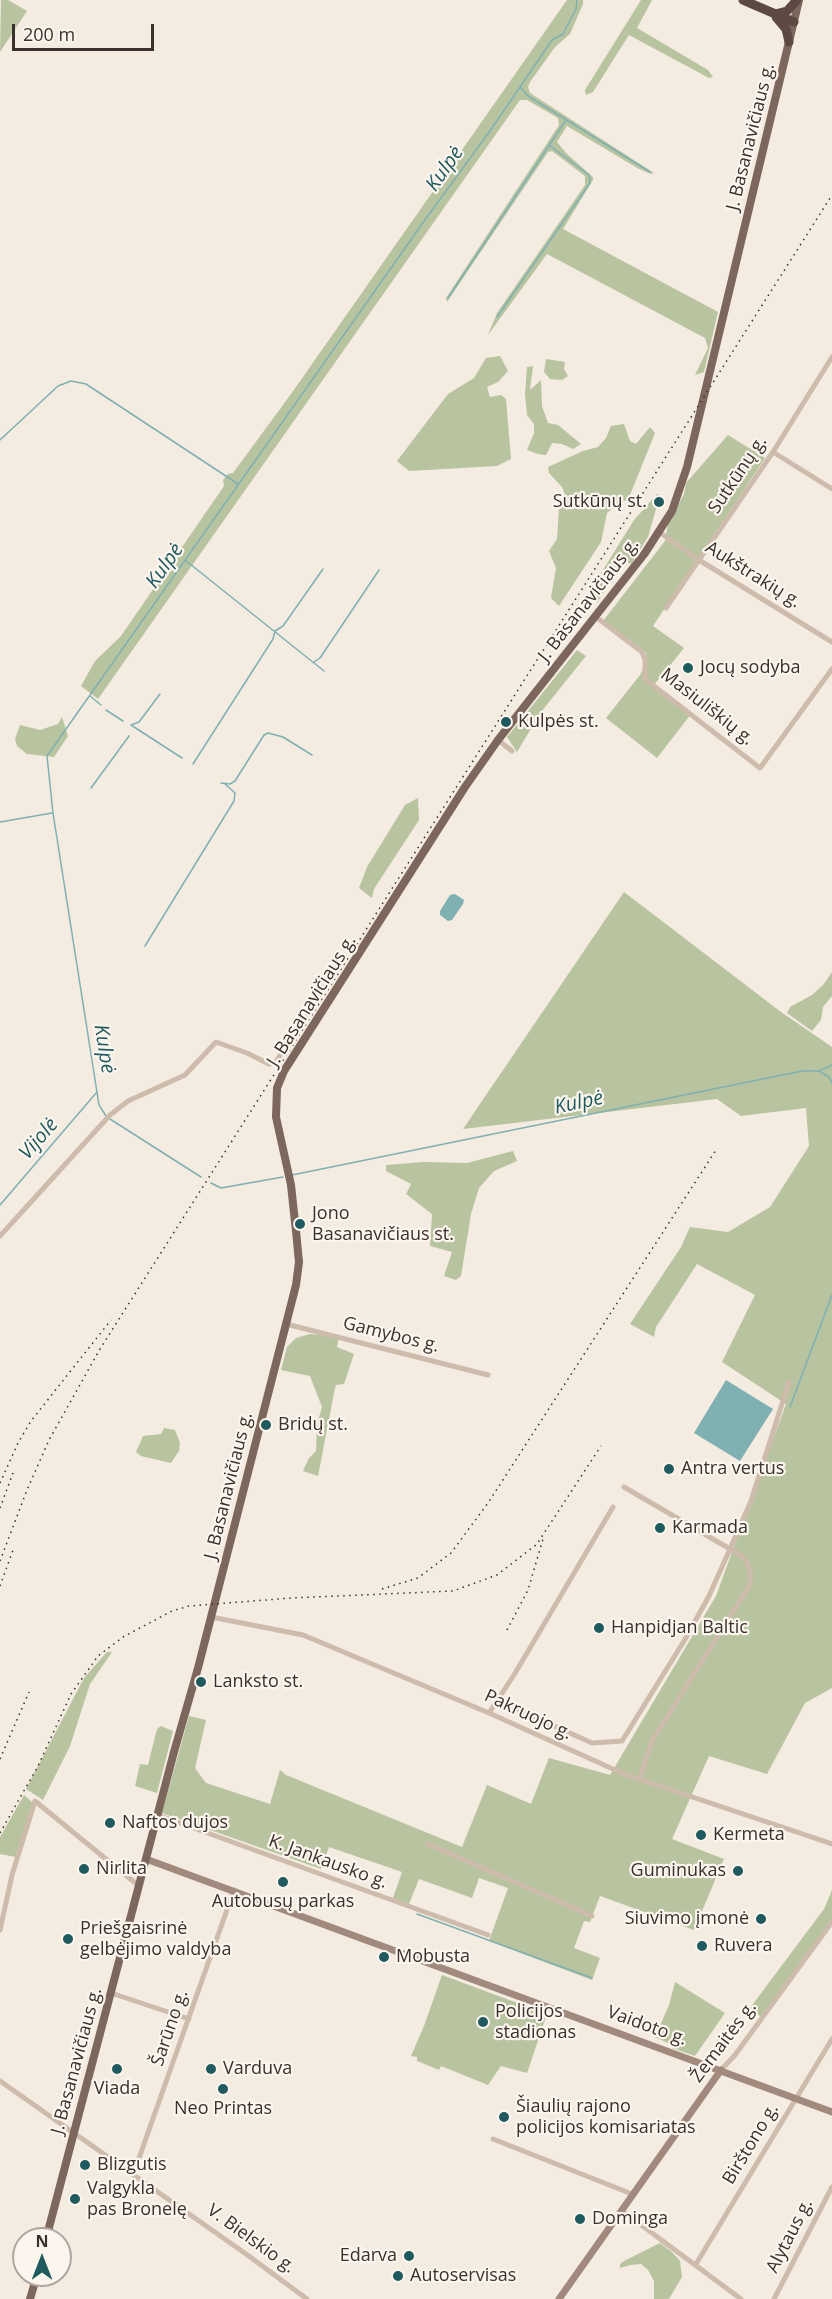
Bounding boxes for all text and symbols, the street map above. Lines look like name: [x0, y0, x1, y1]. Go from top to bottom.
scale bar: [15, 12, 158, 50]
text: 200 m: [23, 22, 75, 46]
street label: J. Basanavičiaus g.: [722, 61, 780, 213]
water label: Kulpė: [421, 142, 469, 196]
street label: Sutkūnų g.: [704, 432, 772, 518]
place label: Sutkūnų st.: [553, 491, 647, 513]
marker: Sutkūnų st.: [652, 495, 666, 509]
street label: J. Basanavičiaus g.: [534, 534, 644, 666]
street label: Aukštrakių g.: [701, 537, 805, 613]
water label: Kulpė: [141, 539, 189, 593]
place label: Jocų sodyba: [700, 657, 800, 679]
marker: Jocų sodyba: [681, 661, 695, 675]
street label: Masiuliškių g.: [656, 664, 758, 750]
place label: Kulpės st.: [518, 711, 599, 733]
marker: Kulpės st.: [499, 715, 513, 729]
street label: J. Basanavičiaus g.: [263, 931, 361, 1071]
water label: Kulpė: [88, 1023, 120, 1075]
water label: Kulpė: [552, 1086, 606, 1120]
water label: Vijolė: [14, 1113, 64, 1165]
place label: Jono Basanavičiaus st.: [312, 1203, 454, 1246]
marker: Jono Basanavičiaus st.: [293, 1217, 307, 1231]
street label: Gamybos g.: [341, 1313, 441, 1357]
street label: J. Basanavičiaus g.: [200, 1410, 258, 1562]
place label: Bridų st.: [278, 1414, 348, 1436]
marker: Bridų st.: [259, 1418, 273, 1432]
place label: Antra vertus: [681, 1458, 784, 1480]
marker: Antra vertus: [662, 1462, 676, 1476]
place label: Karmada: [672, 1517, 748, 1539]
marker: Karmada: [653, 1521, 667, 1535]
place label: Hanpidjan Baltic: [611, 1617, 748, 1639]
marker: Hanpidjan Baltic: [592, 1621, 606, 1635]
place label: Lanksto st.: [213, 1671, 303, 1693]
marker: Lanksto st.: [194, 1675, 208, 1689]
street label: Pakruojo g.: [481, 1685, 575, 1745]
place label: Naftos dujos: [122, 1812, 228, 1834]
marker: Naftos dujos: [103, 1816, 117, 1830]
place label: Kermeta: [713, 1824, 785, 1846]
marker: Kermeta: [694, 1828, 708, 1842]
street label: K. Jankausko g.: [266, 1831, 390, 1893]
place label: Nirlita: [96, 1858, 147, 1880]
place label: Guminukas: [631, 1860, 726, 1882]
marker: Nirlita: [77, 1862, 91, 1876]
marker: Guminukas: [731, 1864, 745, 1878]
marker: Autobusų parkas: [276, 1875, 290, 1889]
place label: Autobusų parkas: [212, 1891, 354, 1913]
place label: Siuvimo įmonė: [625, 1908, 749, 1930]
marker: Siuvimo įmonė: [754, 1912, 768, 1926]
place label: Priešgaisrinė gelbėjimo valdyba: [80, 1918, 231, 1960]
marker: Priešgaisrinė gelbėjimo valdyba: [61, 1932, 75, 1946]
place label: Ruvera: [714, 1935, 773, 1957]
marker: Ruvera: [695, 1939, 709, 1953]
place label: Mobusta: [396, 1946, 470, 1968]
marker: Mobusta: [377, 1950, 391, 1964]
street label: J. Basanavičiaus g.: [47, 1985, 107, 2137]
street label: Šarūno g.: [147, 1987, 193, 2069]
street label: Žemaitės g.: [687, 1997, 761, 2087]
place label: Policijos stadionas: [495, 2001, 576, 2044]
street label: Vaidoto g.: [604, 2002, 690, 2050]
marker: Policijos stadionas: [476, 2015, 490, 2029]
place label: Varduva: [223, 2058, 292, 2080]
marker: Viada: [110, 2062, 124, 2076]
marker: Varduva: [204, 2062, 218, 2076]
place label: Viada: [94, 2078, 140, 2100]
marker: Neo Printas: [216, 2082, 230, 2096]
place label: Šiaulių rajono policijos komisariatas: [516, 2096, 696, 2138]
place label: Neo Printas: [174, 2098, 272, 2120]
street label: Birštono g.: [718, 2100, 784, 2188]
marker: Šiaulių rajono policijos komisariatas: [497, 2110, 511, 2124]
place label: Blizgutis: [97, 2154, 167, 2176]
marker: Blizgutis: [78, 2158, 92, 2172]
place label: Valgykla pas Bronelę: [87, 2178, 187, 2220]
marker: Valgykla pas Bronelę: [68, 2192, 82, 2206]
street label: Alytaus g.: [762, 2195, 818, 2277]
street label: V. Bielskio g.: [203, 2200, 299, 2278]
place label: Dominga: [592, 2208, 668, 2230]
marker: Dominga: [573, 2212, 587, 2226]
north arrow: [12, 2227, 72, 2287]
text: N: [35, 2230, 49, 2252]
place label: Edarva: [340, 2245, 397, 2267]
marker: Edarva: [402, 2249, 416, 2263]
place label: Autoservisas: [410, 2265, 516, 2287]
marker: Autoservisas: [391, 2269, 405, 2283]

